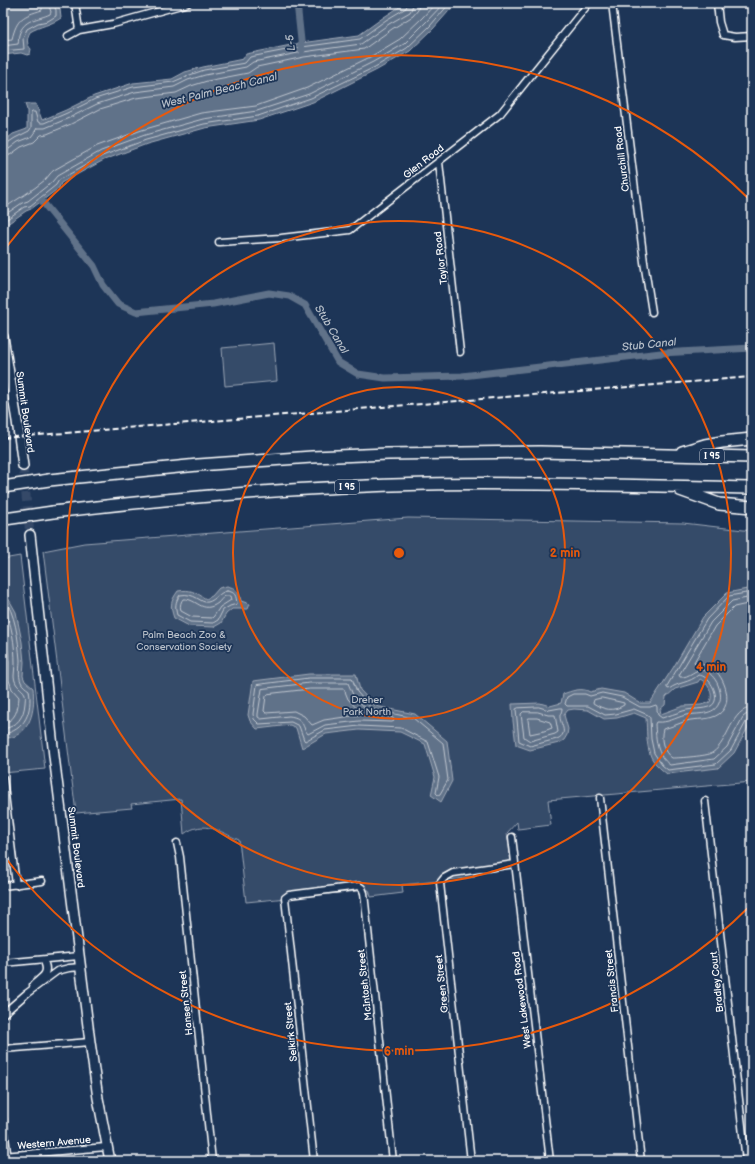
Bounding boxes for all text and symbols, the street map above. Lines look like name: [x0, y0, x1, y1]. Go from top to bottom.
water label: L-5: [283, 33, 298, 52]
water label: West Palm Beach Canal: [160, 70, 279, 111]
street label: Churchill Road: [612, 125, 632, 192]
street label: Glen Road: [401, 142, 446, 181]
street label: Taylor Road: [432, 230, 450, 285]
water label: Stub Canal: [312, 302, 351, 356]
water label: Stub Canal: [621, 335, 677, 354]
street label: Summit Boulevard: [13, 371, 37, 454]
road number: I 95: [700, 449, 724, 463]
road number: I 95: [335, 480, 359, 494]
centre of rings: [392, 546, 406, 560]
text: 2 min: [550, 546, 580, 561]
park label: Palm Beach Zoo & Conservation Society: [136, 629, 232, 653]
text: 4 min: [696, 660, 726, 675]
park label: Dreher Park North: [343, 694, 392, 718]
street label: Summit Boulevard: [65, 806, 87, 889]
street label: McIntosh Street: [355, 949, 375, 1021]
street label: Francis Street: [603, 949, 621, 1013]
street label: West Lakewood Road: [510, 950, 534, 1049]
street label: Bradley Court: [708, 951, 726, 1013]
street label: Green Street: [433, 954, 451, 1014]
street label: Hansen Street: [177, 970, 195, 1036]
street label: Selkirk Street: [282, 1001, 300, 1062]
text: 6 min: [384, 1044, 414, 1059]
street label: Western Avenue: [17, 1134, 91, 1152]

